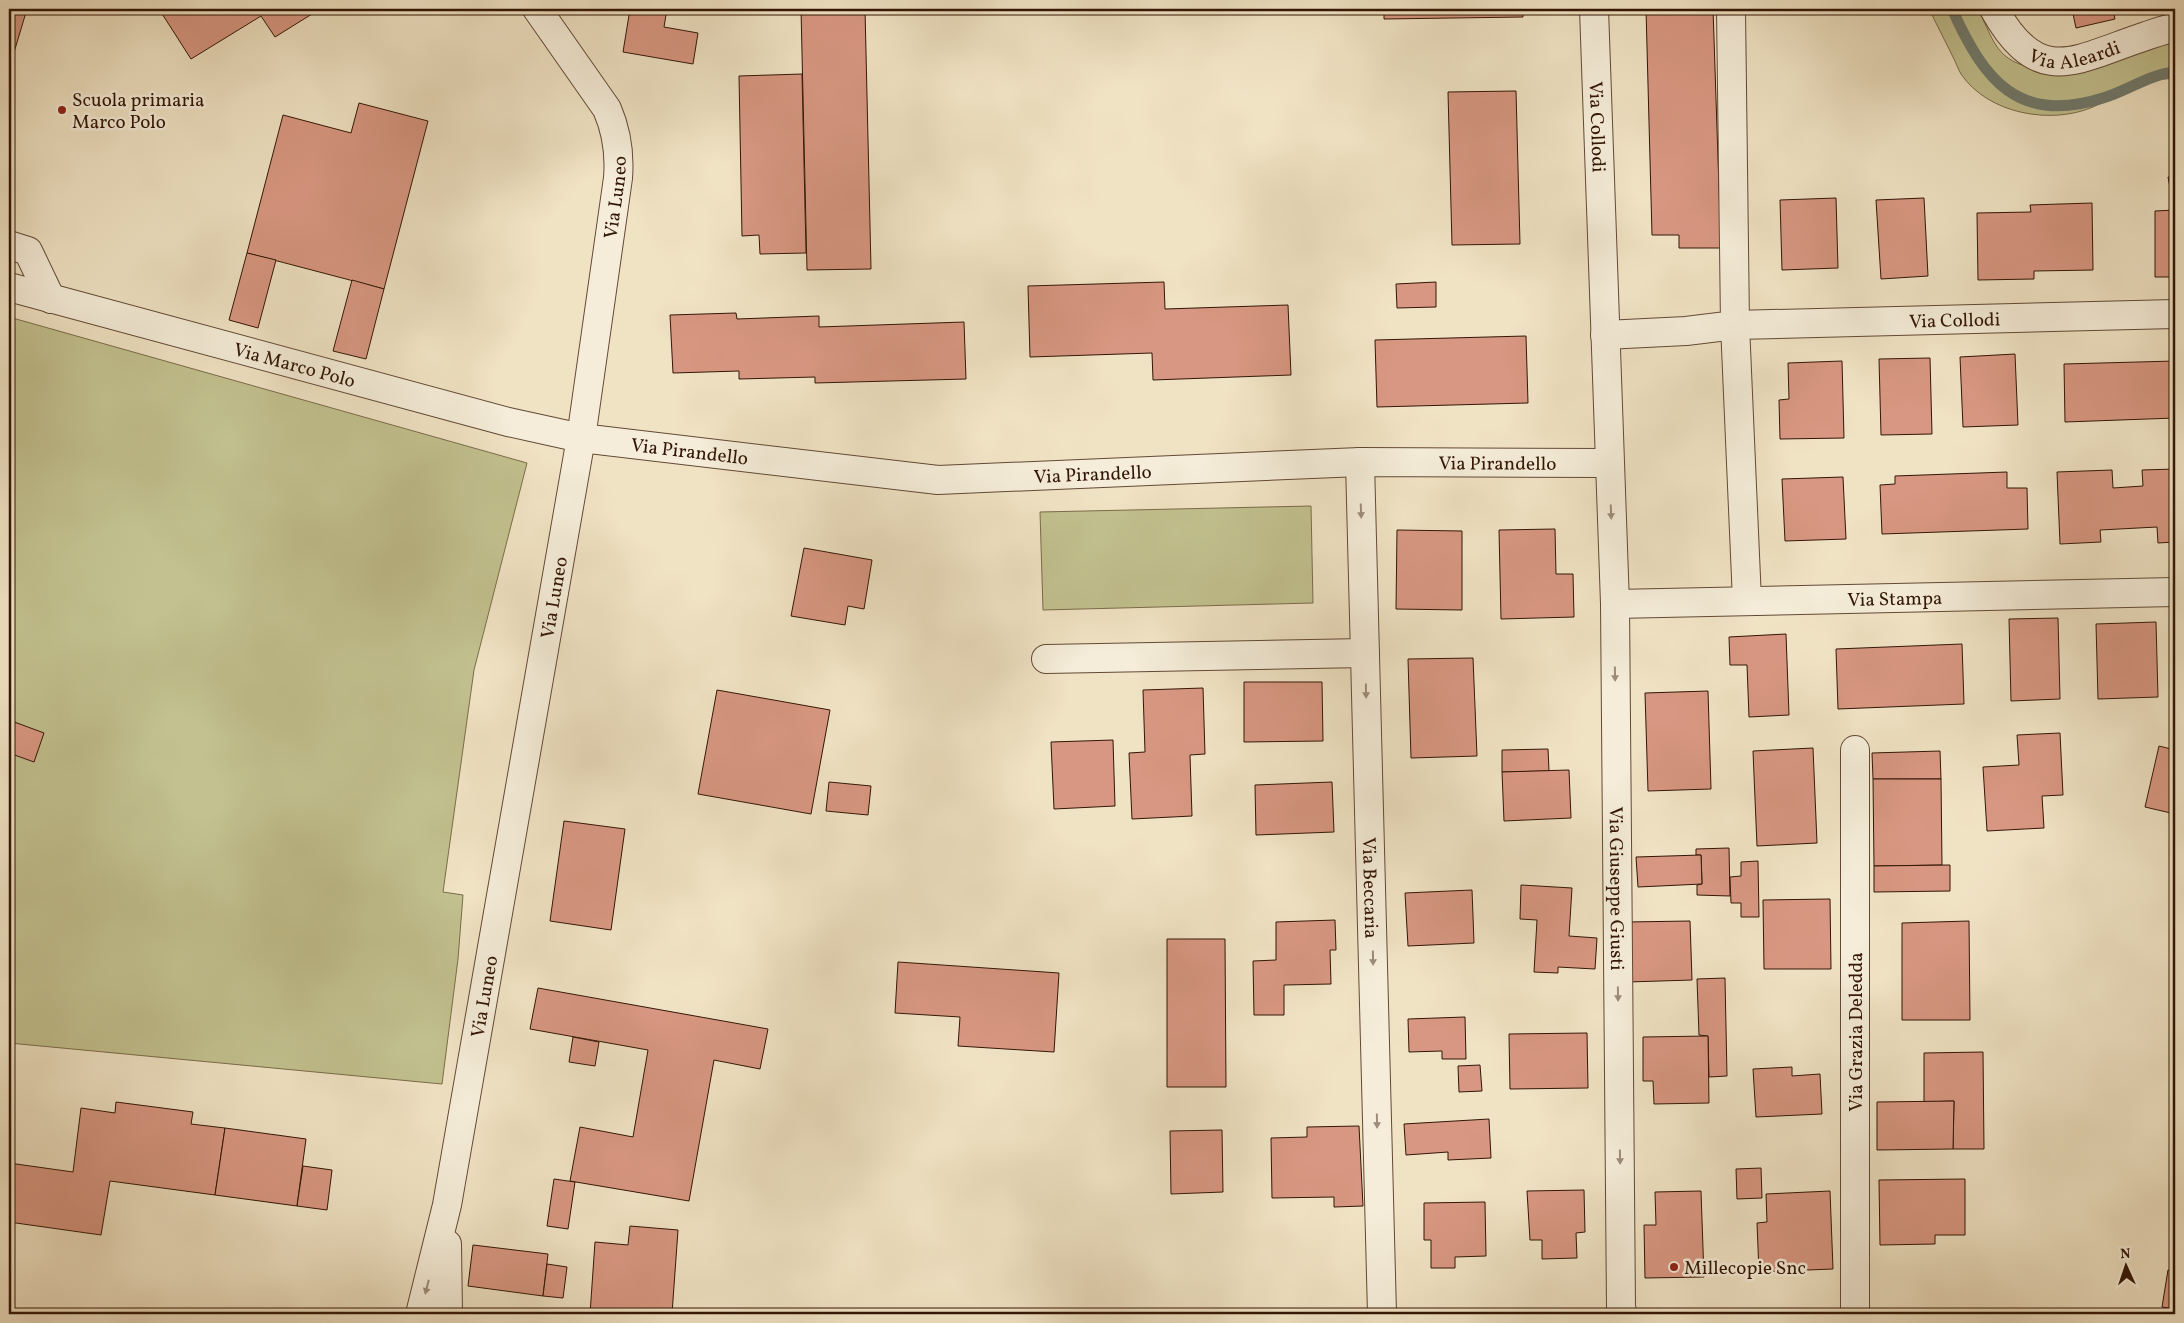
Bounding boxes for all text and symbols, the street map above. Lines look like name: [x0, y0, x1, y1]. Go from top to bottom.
street label: Via Aleardi: [2023, 35, 2125, 77]
street label: Via Collodi: [1582, 81, 1611, 173]
place label: Scuola primaria Marco Polo: [72, 88, 205, 136]
marker: Scuola primaria Marco Polo: [56, 104, 68, 116]
street label: Via Luneo: [599, 156, 634, 241]
street label: Via Collodi: [1909, 307, 2001, 336]
street label: Via Marco Polo: [230, 337, 358, 395]
street label: Via Pirandello: [629, 433, 749, 473]
street label: Via Pirandello: [1438, 451, 1556, 478]
street label: Via Pirandello: [1033, 460, 1152, 491]
one-way arrow: [1357, 503, 1365, 519]
one-way arrow: [1607, 504, 1615, 520]
street label: Via Luneo: [535, 555, 575, 641]
street label: Via Stampa: [1847, 586, 1943, 614]
one-way arrow: [1611, 666, 1619, 682]
one-way arrow: [1363, 683, 1371, 699]
street label: Via Giuseppe Giusti: [1602, 806, 1629, 971]
street label: Via Beccaria: [1355, 837, 1383, 939]
one-way arrow: [1369, 951, 1377, 967]
street label: Via Grazia Deledda: [1844, 952, 1870, 1112]
street label: Via Luneo: [465, 954, 505, 1040]
one-way arrow: [1614, 986, 1622, 1002]
one-way arrow: [1373, 1113, 1381, 1129]
one-way arrow: [1616, 1149, 1624, 1165]
north arrow: [2102, 1240, 2152, 1290]
text: N: [2120, 1245, 2131, 1264]
place label: Millecopie Snc: [1684, 1256, 1806, 1282]
marker: Millecopie Snc: [1668, 1261, 1680, 1273]
one-way arrow: [422, 1279, 430, 1294]

